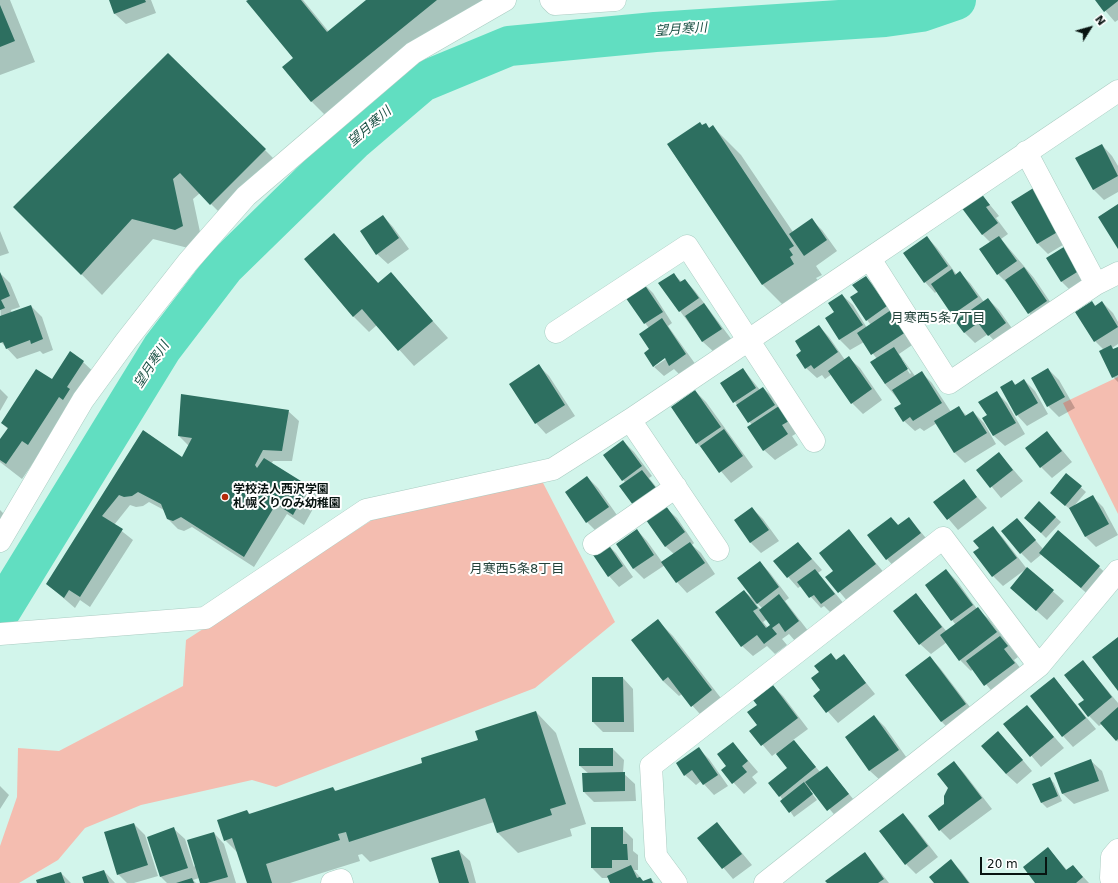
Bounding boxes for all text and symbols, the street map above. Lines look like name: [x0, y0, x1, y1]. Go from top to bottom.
north arrow: [1070, 8, 1110, 48]
text: N: [1092, 13, 1108, 28]
water label: 望月寒川: [655, 20, 707, 40]
water label: 望月寒川: [345, 104, 395, 150]
district label: 月寒西5条7丁目: [891, 311, 985, 327]
water label: 望月寒川: [131, 339, 173, 391]
place label: 学校法人西沢学園 札幌くりのみ幼稚園: [233, 483, 341, 511]
marker: 学校法人西沢学園 札幌くりのみ幼稚園: [220, 492, 230, 502]
district label: 月寒西5条8丁目: [470, 562, 564, 578]
scale bar: [982, 849, 1049, 875]
text: 20 m: [987, 857, 1018, 871]

